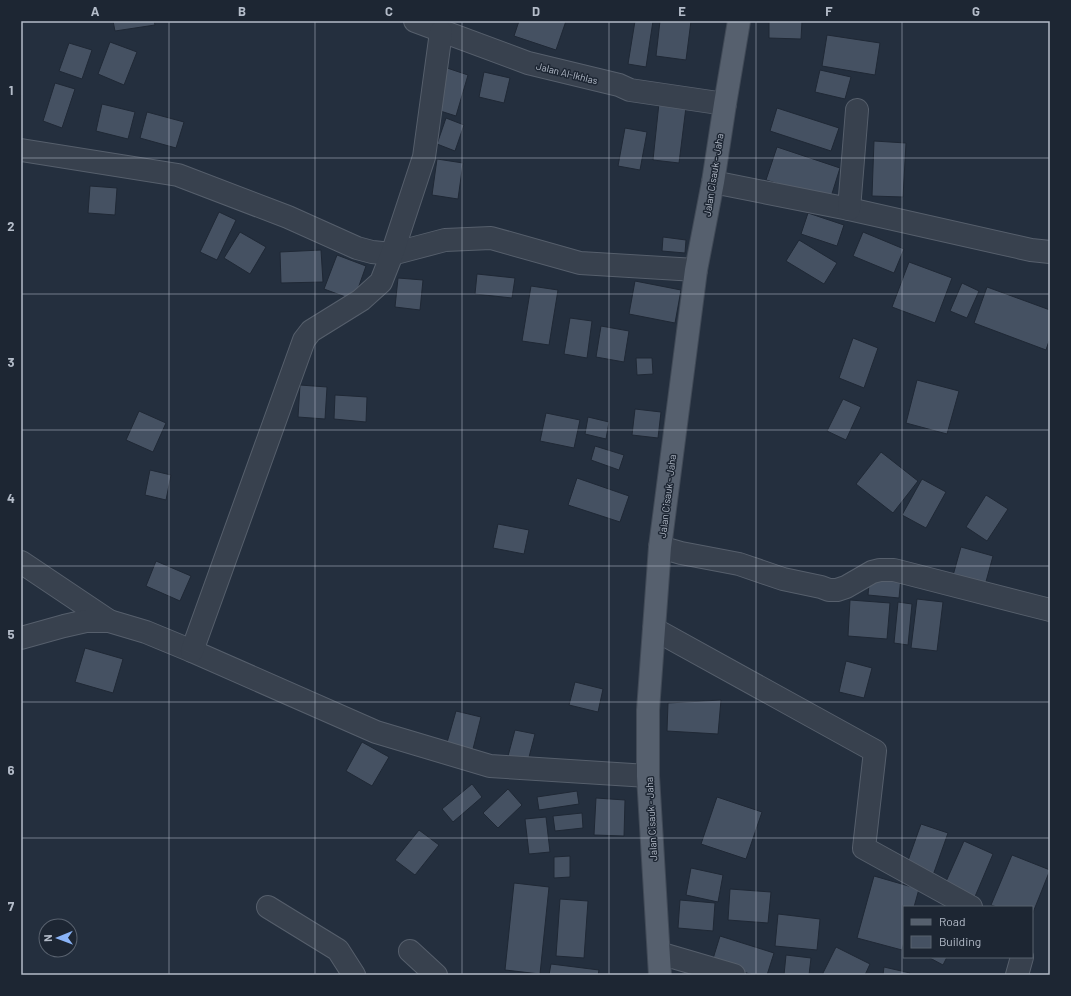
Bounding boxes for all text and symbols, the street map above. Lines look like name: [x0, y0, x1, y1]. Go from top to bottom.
text: A: [91, 3, 100, 19]
text: B: [238, 3, 246, 19]
text: C: [385, 3, 393, 19]
text: D: [532, 3, 540, 19]
text: E: [678, 3, 686, 19]
text: F: [825, 3, 833, 19]
text: G: [972, 3, 980, 19]
street label: Jalan Al-Ikhlas: [535, 60, 599, 87]
text: 1: [9, 82, 13, 98]
street label: Jalan Cisauk - Jaha: [701, 133, 725, 217]
text: 2: [7, 218, 15, 234]
text: 3: [7, 354, 15, 370]
street label: Jalan Cisauk - Jaha: [656, 454, 678, 538]
text: 4: [7, 490, 15, 506]
text: 5: [7, 626, 15, 642]
text: 6: [8, 762, 15, 778]
street label: Jalan Cisauk - Jaha: [643, 777, 659, 861]
text: 7: [8, 898, 15, 914]
legend: [903, 906, 1033, 958]
text: Road: [939, 914, 966, 928]
north arrow: [38, 918, 78, 958]
text: N: [41, 934, 54, 942]
text: Building: [939, 934, 981, 948]

